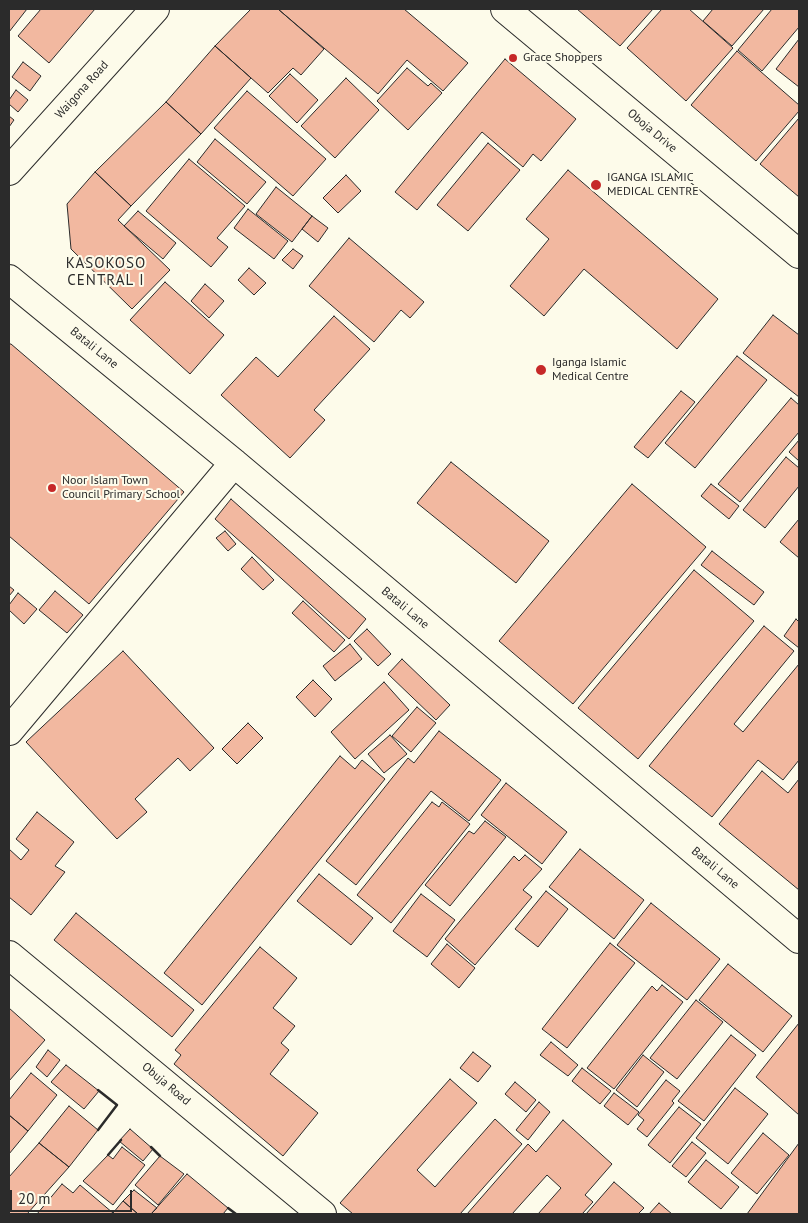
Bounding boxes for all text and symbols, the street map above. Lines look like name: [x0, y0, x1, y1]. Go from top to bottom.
place label: Grace Shoppers: [523, 51, 602, 65]
marker: Grace Shoppers: [507, 52, 519, 64]
street label: Waigona Road: [52, 58, 112, 122]
street label: Oboja Drive: [624, 106, 680, 156]
place label: IGANGA ISLAMIC MEDICAL CENTRE: [607, 171, 699, 199]
marker: IGANGA ISLAMIC MEDICAL CENTRE: [589, 178, 603, 192]
district label: KASOKOSO CENTRAL I: [65, 255, 147, 290]
street label: Batali Lane: [67, 324, 121, 372]
place label: Iganga Islamic Medical Centre: [552, 356, 629, 384]
marker: Iganga Islamic Medical Centre: [534, 363, 548, 377]
place label: Noor Islam Town Council Primary School: [62, 474, 180, 502]
marker: Noor Islam Town Council Primary School: [46, 482, 58, 494]
street label: Batali Lane: [378, 584, 432, 632]
street label: Batali Lane: [688, 844, 742, 892]
street label: Obuja Road: [139, 1060, 193, 1108]
scale bar: [12, 1180, 135, 1212]
text: 20 m: [18, 1189, 51, 1208]

